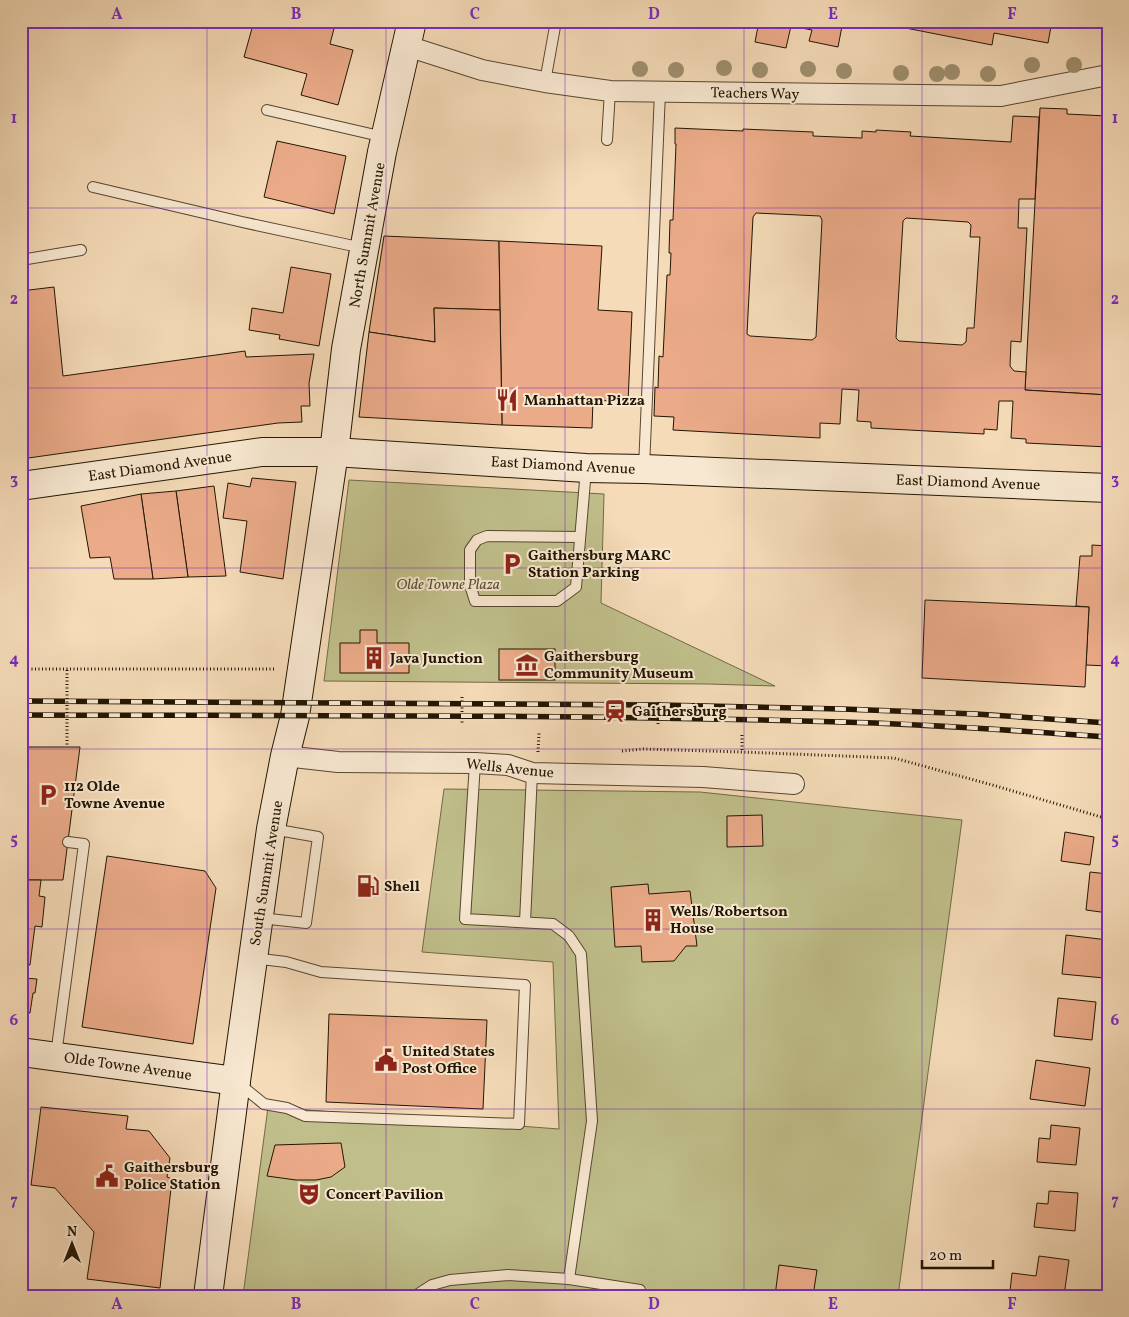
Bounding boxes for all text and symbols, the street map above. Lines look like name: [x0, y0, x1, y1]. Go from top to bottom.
text: A: [111, 4, 123, 26]
text: B: [291, 4, 302, 26]
text: C: [470, 4, 480, 26]
text: D: [648, 4, 660, 26]
text: E: [828, 4, 838, 26]
text: F: [1007, 4, 1017, 26]
street label: Teachers Way: [710, 83, 800, 106]
text: 1: [11, 108, 17, 130]
text: 1: [1112, 108, 1118, 130]
street label: North Summit Avenue: [345, 161, 392, 310]
text: 2: [10, 289, 18, 311]
text: 2: [1111, 289, 1119, 311]
restaurant icon: Manhattan Pizza: [494, 387, 520, 413]
place label: Manhattan Pizza: [524, 391, 645, 412]
street label: East Diamond Avenue: [87, 447, 233, 488]
street label: East Diamond Avenue: [490, 452, 636, 481]
text: 3: [10, 469, 18, 491]
text: 3: [1111, 469, 1119, 491]
street label: East Diamond Avenue: [895, 470, 1041, 497]
place label: Gaithersburg MARC Station Parking: [528, 546, 671, 584]
parking icon: Gaithersburg MARC Station Parking: [499, 551, 525, 577]
park label: Olde Towne Plaza: [396, 575, 500, 596]
building icon: Java Junction: [361, 645, 387, 671]
place label: Gaithersburg Community Museum: [544, 647, 694, 685]
text: 4: [9, 649, 19, 671]
place label: Java Junction: [389, 649, 483, 670]
text: 4: [1110, 649, 1120, 671]
museum icon: Gaithersburg Community Museum: [514, 652, 540, 678]
station icon: Gaithersburg: [602, 698, 628, 724]
place label: Gaithersburg: [632, 702, 727, 723]
street label: Wells Avenue: [465, 754, 555, 785]
place label: 112 Olde Towne Avenue: [64, 777, 165, 815]
parking icon: 112 Olde Towne Avenue: [35, 782, 61, 808]
street label: South Summit Avenue: [246, 799, 289, 948]
text: 5: [10, 829, 18, 851]
text: 5: [1111, 829, 1119, 851]
fuel station icon: Shell: [355, 873, 381, 899]
place label: Shell: [384, 877, 420, 898]
place label: Wells/Robertson House: [670, 902, 788, 940]
building icon: Wells/Robertson House: [640, 907, 666, 933]
text: 6: [10, 1010, 19, 1032]
text: 6: [1111, 1010, 1120, 1032]
place label: United States Post Office: [402, 1042, 495, 1080]
public building icon: United States Post Office: [373, 1047, 399, 1073]
street label: Olde Towne Avenue: [63, 1048, 193, 1087]
place label: Gaithersburg Police Station: [124, 1158, 221, 1196]
public building icon: Gaithersburg Police Station: [94, 1163, 120, 1189]
theatre icon: Concert Pavilion: [296, 1181, 322, 1207]
place label: Concert Pavilion: [326, 1185, 444, 1206]
text: 7: [10, 1190, 18, 1212]
text: 7: [1111, 1190, 1119, 1212]
north arrow: [48, 1220, 98, 1270]
text: N: [67, 1223, 77, 1242]
scale bar: [922, 1237, 993, 1269]
text: 20 m: [929, 1246, 962, 1267]
text: A: [111, 1294, 123, 1316]
text: B: [291, 1294, 302, 1316]
text: C: [470, 1294, 480, 1316]
text: D: [648, 1294, 660, 1316]
text: E: [828, 1294, 838, 1316]
text: F: [1007, 1294, 1017, 1316]

